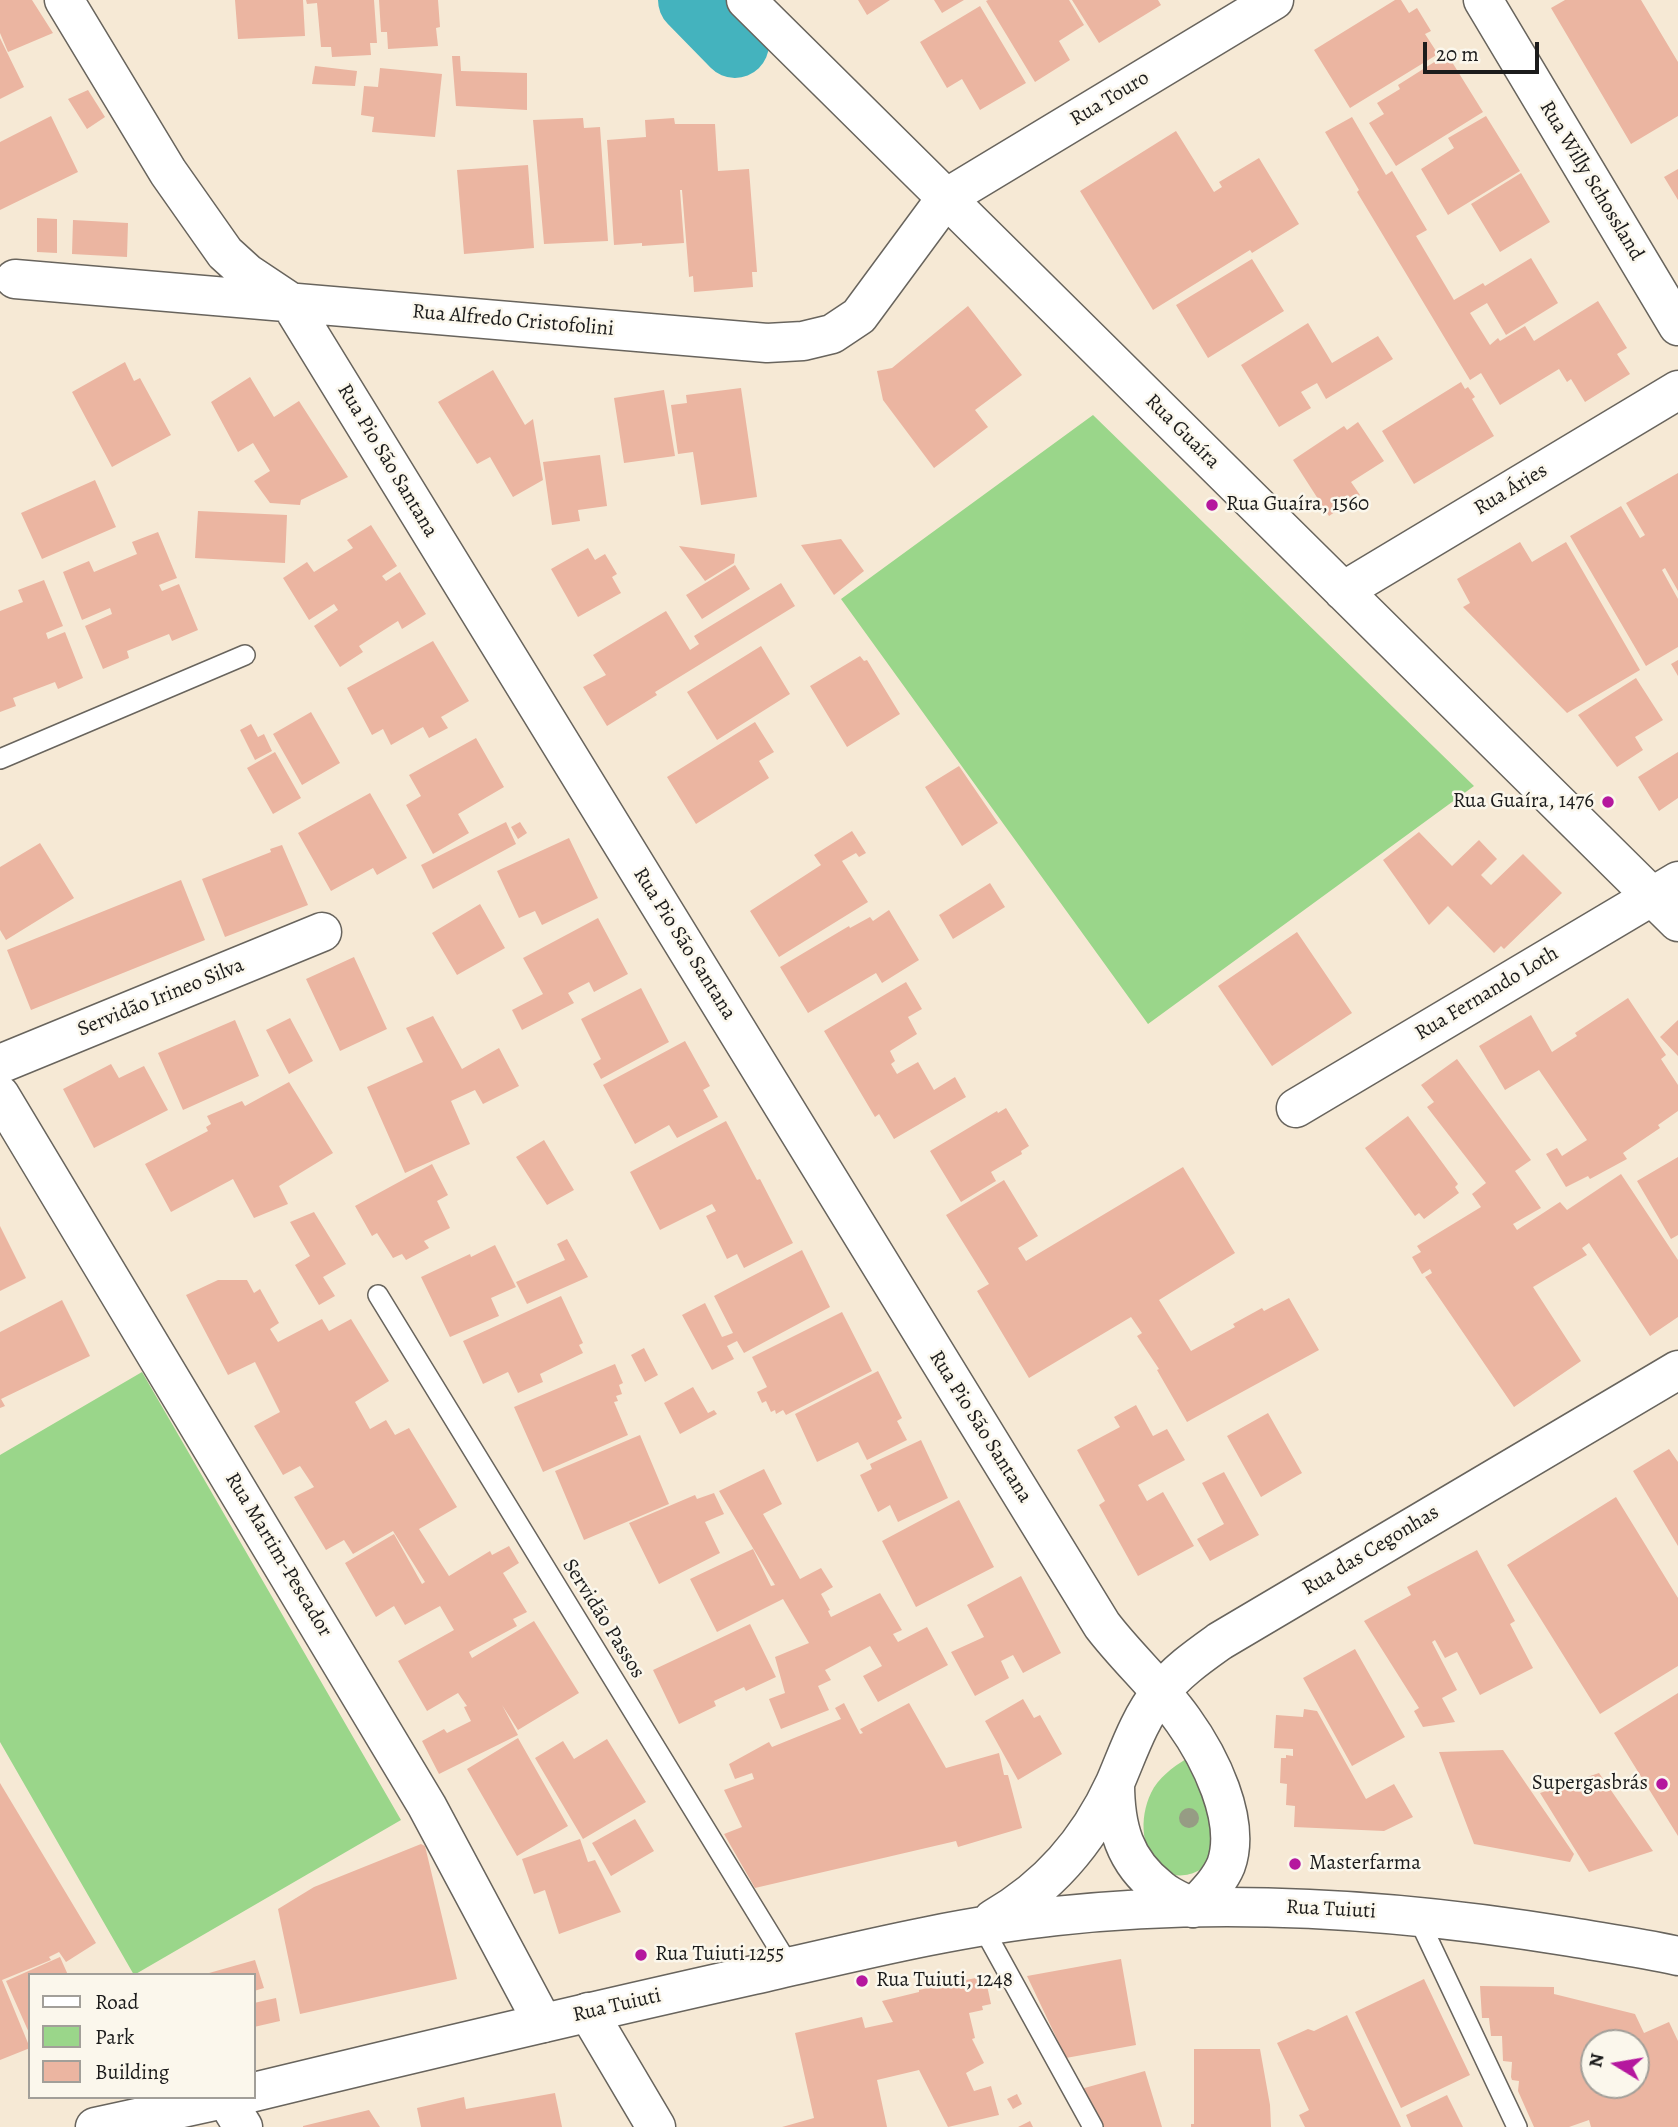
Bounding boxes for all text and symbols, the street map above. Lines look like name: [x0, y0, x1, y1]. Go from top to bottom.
scale bar: [1426, 28, 1542, 72]
text: 20 m: [1436, 40, 1479, 68]
street label: Rua Touro: [1066, 66, 1154, 132]
street label: Rua Willy Schossland: [1533, 97, 1649, 265]
street label: Rua Alfredo Cristofolini: [411, 300, 615, 342]
street label: Rua Pio São Santana: [331, 380, 443, 542]
street label: Rua Guaíra: [1139, 389, 1225, 475]
street label: Rua Áries: [1470, 458, 1552, 522]
place label: Rua Guaíra, 1560: [1226, 492, 1369, 518]
marker: Rua Guaíra, 1560: [1204, 497, 1220, 513]
place label: Rua Guaíra, 1476: [1453, 789, 1594, 815]
marker: Rua Guaíra, 1476: [1600, 794, 1616, 810]
street label: Rua Pio São Santana: [627, 863, 741, 1025]
street label: Rua Fernando Loth: [1411, 941, 1563, 1047]
street label: Servidão Irineo Silva: [74, 953, 248, 1043]
street label: Rua Pio São Santana: [923, 1346, 1037, 1508]
street label: Rua Martim-Pescador: [219, 1468, 337, 1642]
street label: Rua das Cegonhas: [1298, 1500, 1444, 1602]
street label: Servidão Passos: [556, 1555, 650, 1683]
place label: Supergasbrás: [1532, 1771, 1648, 1797]
marker: Supergasbrás: [1654, 1776, 1670, 1792]
place label: Masterfarma: [1309, 1851, 1421, 1877]
marker: Masterfarma: [1287, 1856, 1303, 1872]
street label: Rua Tuiuti: [1285, 1895, 1377, 1925]
place label: Rua Tuiuti 1255: [655, 1942, 784, 1968]
marker: Rua Tuiuti 1255: [633, 1947, 649, 1963]
place label: Rua Tuiuti, 1248: [876, 1968, 1013, 1994]
legend: [28, 1973, 256, 2099]
marker: Rua Tuiuti, 1248: [854, 1973, 870, 1989]
street label: Rua Tuiuti: [570, 1984, 664, 2028]
text: Road: [95, 1988, 139, 2016]
text: Park: [95, 2023, 134, 2051]
north arrow: [1580, 2029, 1650, 2099]
text: N: [1582, 2051, 1610, 2070]
text: Building: [95, 2058, 169, 2086]

